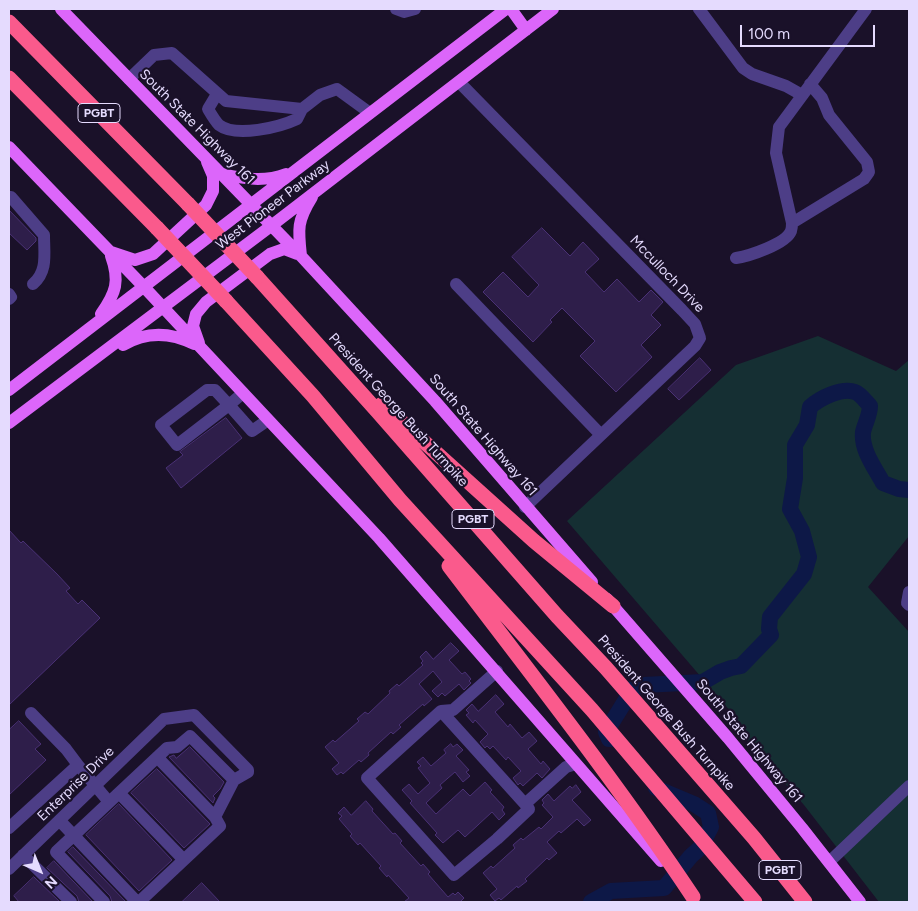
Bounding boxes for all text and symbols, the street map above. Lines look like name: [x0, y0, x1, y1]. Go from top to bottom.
scale bar: [743, 15, 878, 47]
text: 100 m: [748, 25, 790, 43]
street label: South State Highway 161: [136, 66, 258, 188]
road number: PGBT: [78, 104, 120, 122]
street label: West Pioneer Parkway: [213, 157, 333, 253]
street label: Mcculloch Drive: [626, 232, 708, 316]
street label: President George Bush Turnpike: [325, 330, 471, 490]
street label: South State Highway 161: [425, 371, 541, 499]
road number: PGBT: [452, 509, 494, 528]
street label: President George Bush Turnpike: [594, 632, 738, 794]
street label: South State Highway 161: [692, 676, 806, 806]
street label: Enterprise Drive: [34, 743, 118, 825]
north arrow: [15, 846, 65, 896]
road number: PGBT: [759, 860, 801, 880]
text: N: [41, 872, 61, 892]

